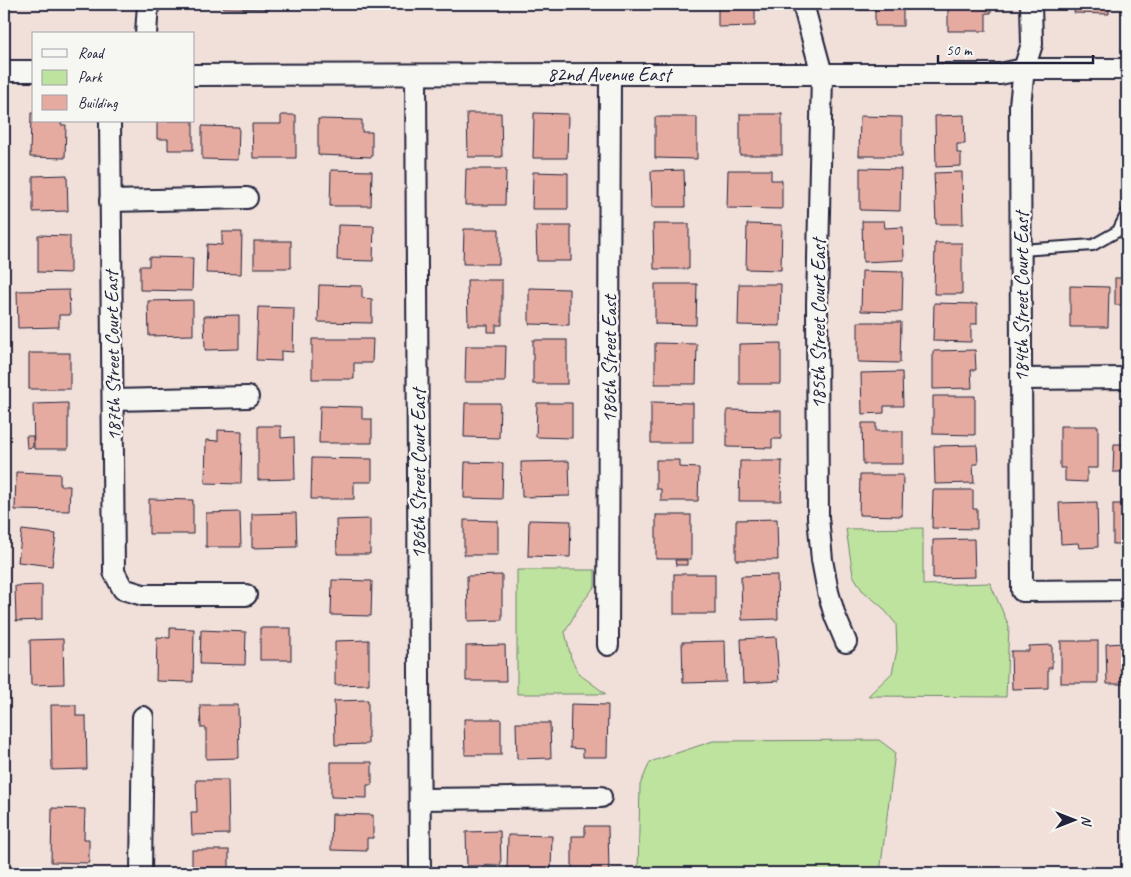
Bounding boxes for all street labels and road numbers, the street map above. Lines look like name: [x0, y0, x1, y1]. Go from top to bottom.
street label: 82nd Avenue East: [547, 62, 674, 87]
street label: 184th Street Court East: [1009, 209, 1034, 382]
street label: 185th Street Court East: [806, 236, 831, 409]
street label: 187th Street Court East: [98, 267, 126, 441]
street label: 186th Street East: [597, 293, 622, 423]
street label: 186th Street Court East: [406, 386, 431, 559]

